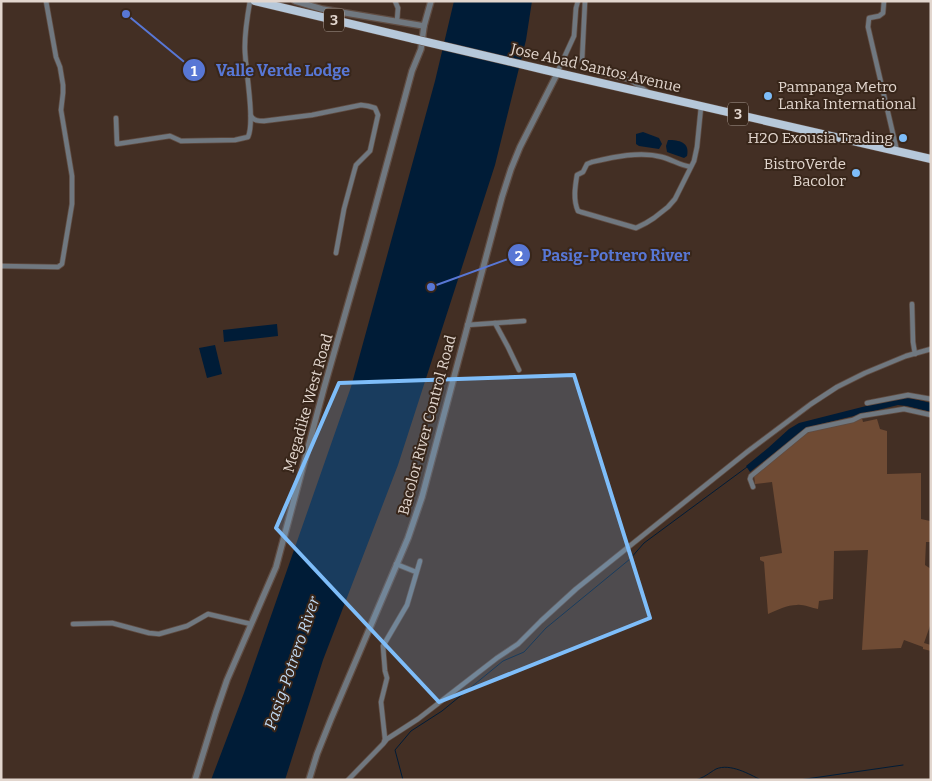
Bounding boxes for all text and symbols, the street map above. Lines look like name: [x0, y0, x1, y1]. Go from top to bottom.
road number: 3: [324, 8, 344, 32]
street label: Jose Abad Santos Avenue: [508, 39, 683, 96]
callout: Valle Verde Lodge: [181, 55, 360, 86]
text: Valle Verde Lodge: [216, 61, 350, 80]
text: 1: [191, 62, 198, 80]
place label: Pampanga Metro Lanka International: [778, 78, 916, 113]
marker: Pampanga Metro Lanka International: [762, 90, 774, 102]
road number: 3: [728, 102, 748, 126]
place label: H2O Exousia Trading: [747, 129, 893, 147]
marker: H2O Exousia Trading: [897, 132, 909, 144]
place label: BistroVerde Bacolor: [764, 155, 846, 190]
marker: BistroVerde Bacolor: [850, 167, 862, 179]
callout: Pasig-Potrero River: [506, 240, 700, 271]
text: Pasig-Potrero River: [542, 246, 691, 265]
text: 2: [515, 247, 523, 265]
street label: Megadike West Road: [280, 331, 336, 475]
street label: Bacolor River Control Road: [394, 333, 460, 517]
water label: Pasig-Potrero River: [260, 593, 324, 732]

